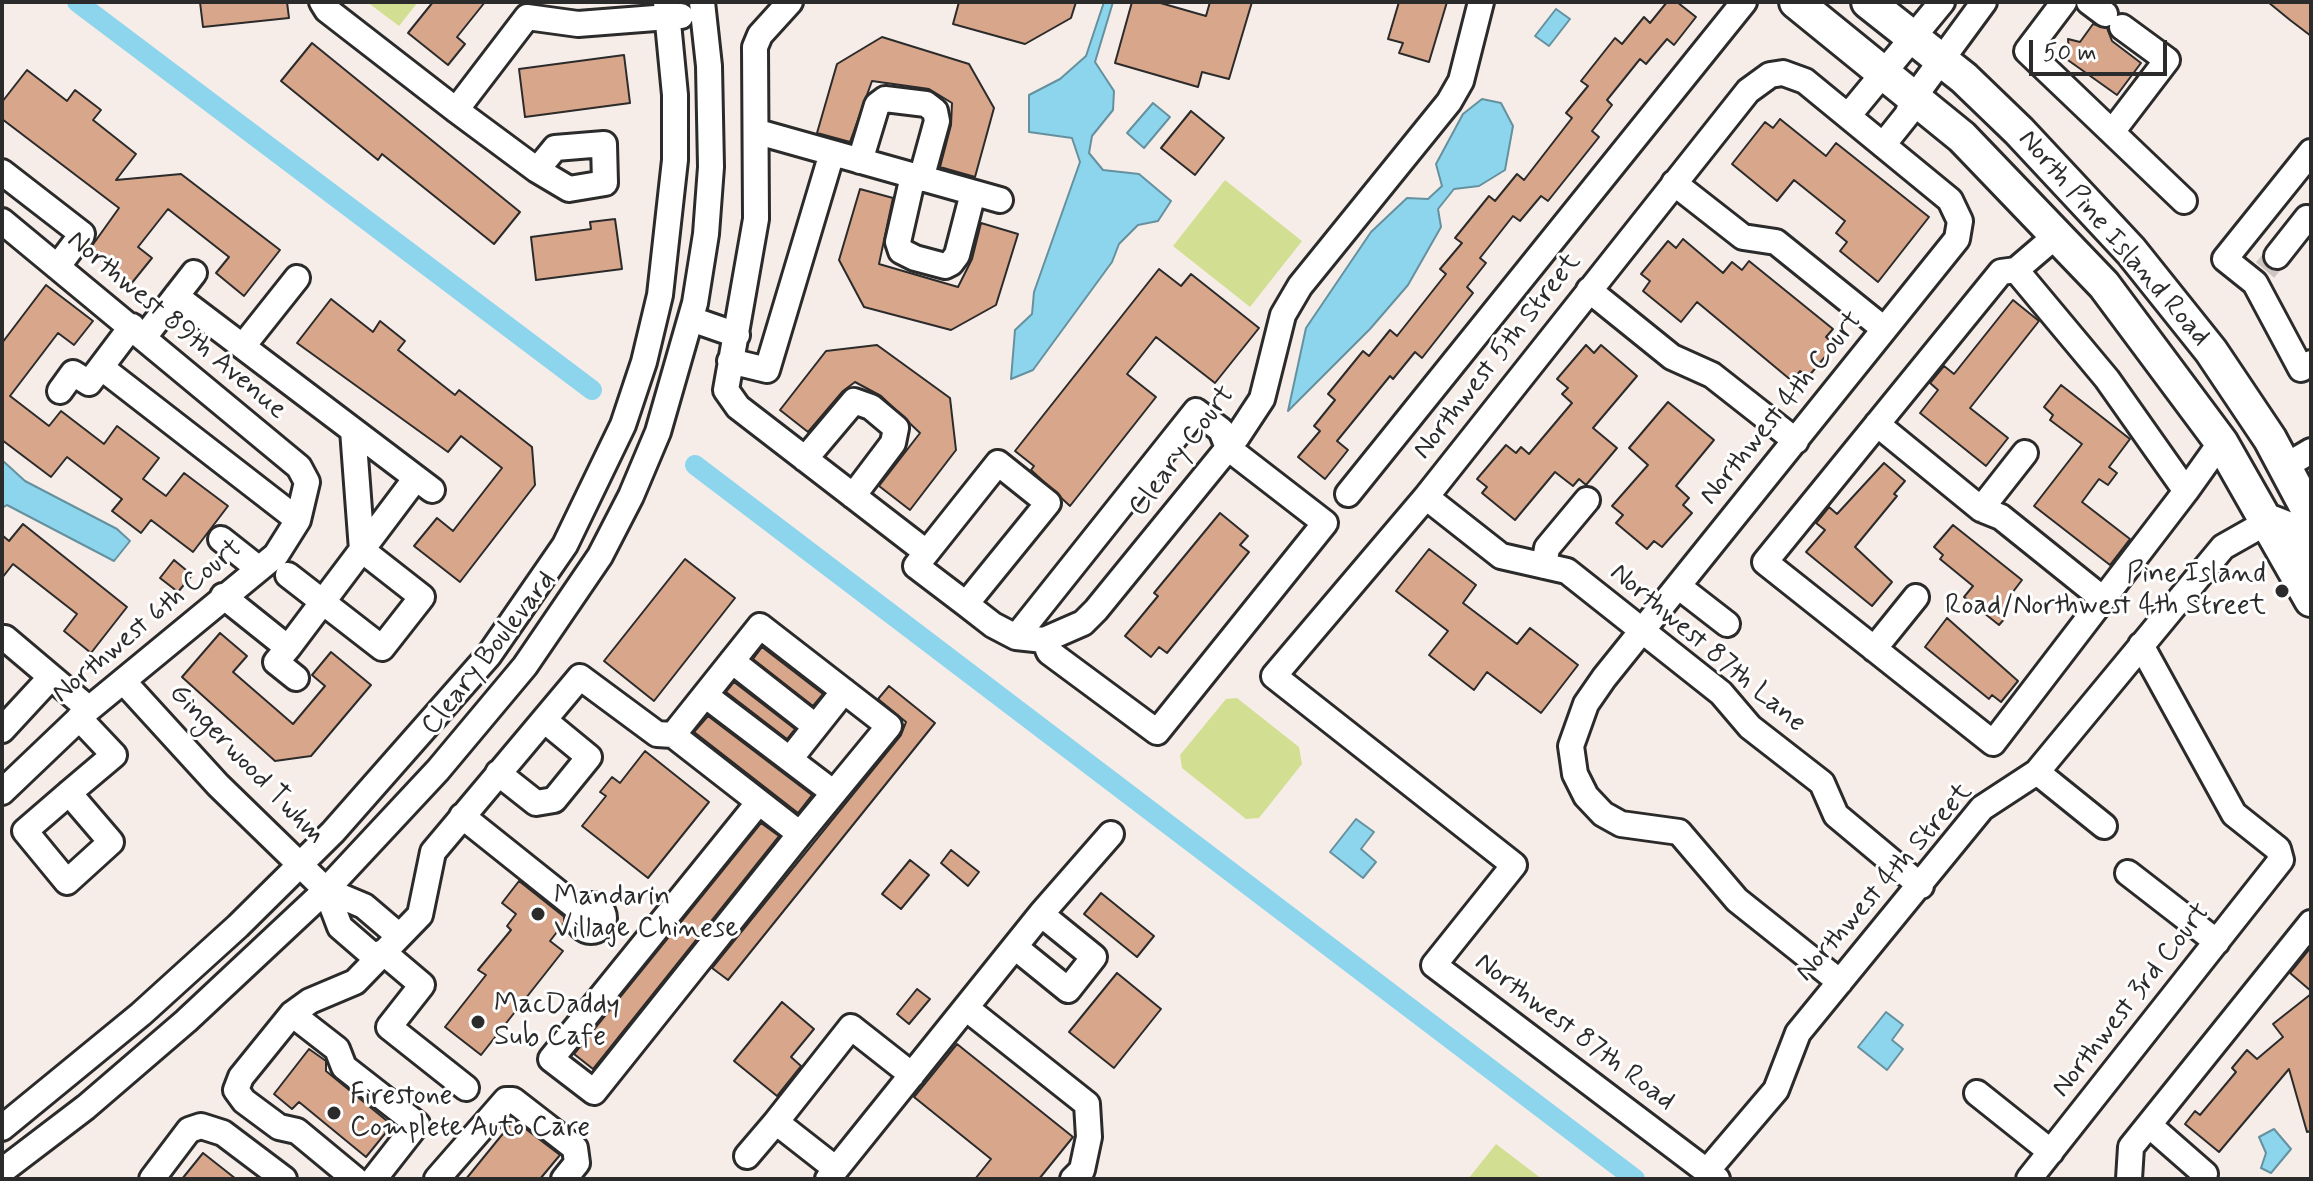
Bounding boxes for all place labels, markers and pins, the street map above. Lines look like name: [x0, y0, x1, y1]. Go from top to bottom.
place label: Pine Island Road/Northwest 4th Street: [1945, 558, 2266, 624]
marker: Pine Island Road/Northwest 4th Street: [2273, 582, 2291, 600]
place label: Mandarin Village Chinese: [554, 881, 738, 947]
marker: Mandarin Village Chinese: [529, 905, 547, 923]
place label: MacDaddy Sub Cafe: [494, 989, 620, 1055]
marker: MacDaddy Sub Cafe: [469, 1013, 487, 1031]
place label: Firestone Complete Auto Care: [350, 1080, 590, 1146]
marker: Firestone Complete Auto Care: [325, 1104, 343, 1122]

